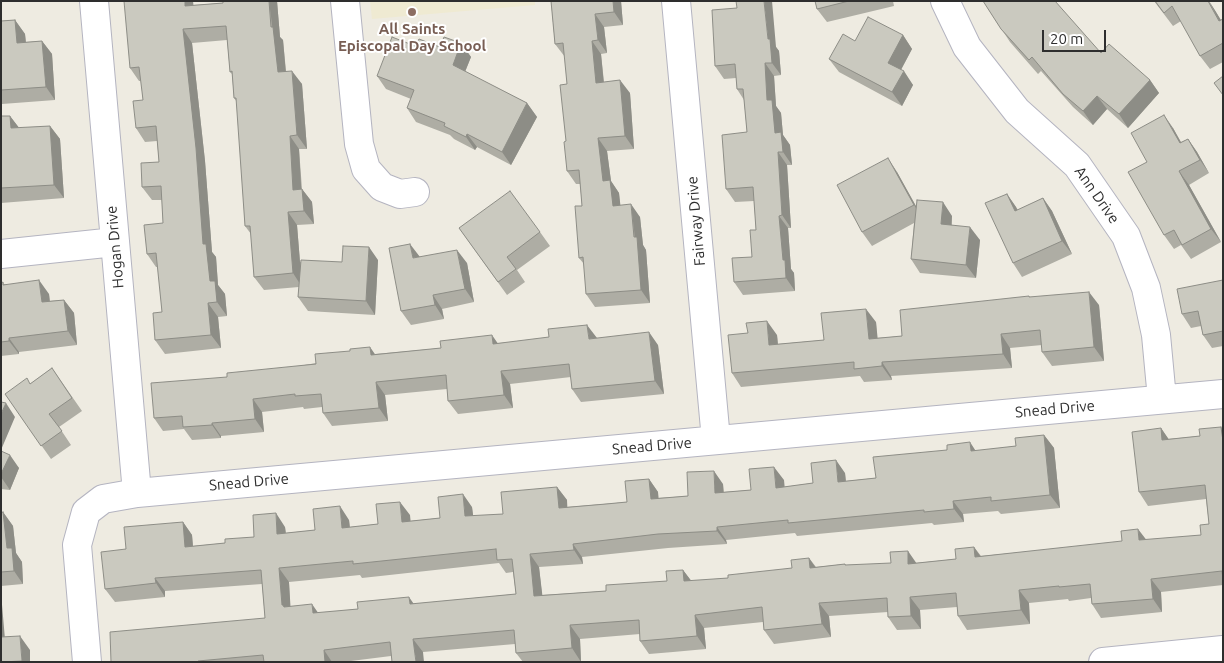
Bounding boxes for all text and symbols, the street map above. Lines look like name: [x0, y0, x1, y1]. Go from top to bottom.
marker: All Saints Episcopal Day School: [406, 6, 418, 18]
place label: All Saints Episcopal Day School: [338, 20, 486, 55]
scale bar: [1044, 20, 1108, 52]
text: 20 m: [1050, 30, 1083, 47]
street label: Ann Drive: [1071, 163, 1123, 227]
street label: Fairway Drive: [683, 175, 709, 267]
street label: Hogan Drive: [102, 205, 128, 289]
street label: Snead Drive: [1014, 397, 1096, 421]
street label: Snead Drive: [611, 434, 693, 458]
street label: Snead Drive: [208, 470, 290, 494]

